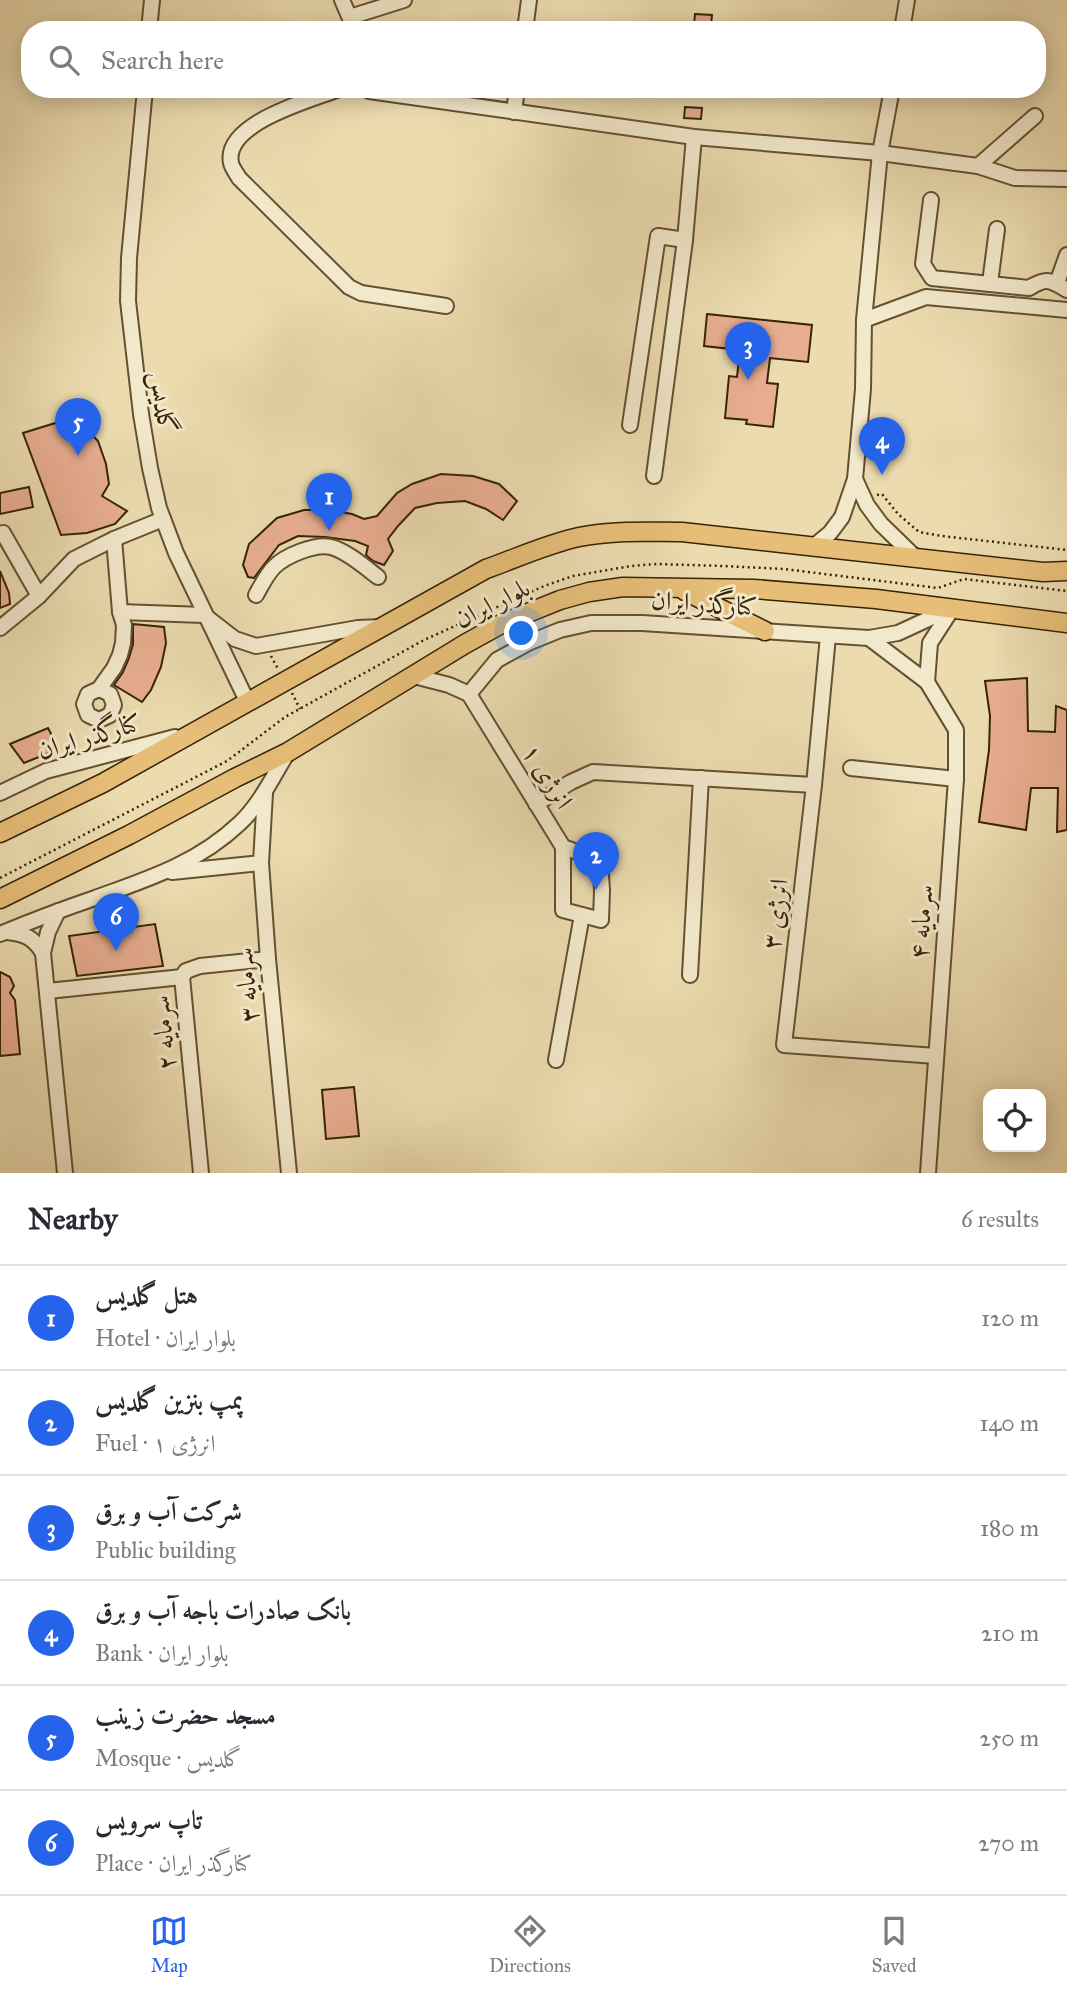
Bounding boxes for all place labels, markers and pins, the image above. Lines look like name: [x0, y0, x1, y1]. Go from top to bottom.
pin: 3: [725, 322, 771, 380]
pin: 5: [55, 398, 101, 456]
pin: 4: [859, 417, 905, 475]
pin: 1: [306, 473, 352, 531]
pin: 2: [573, 832, 619, 890]
pin: 6: [93, 893, 139, 951]

